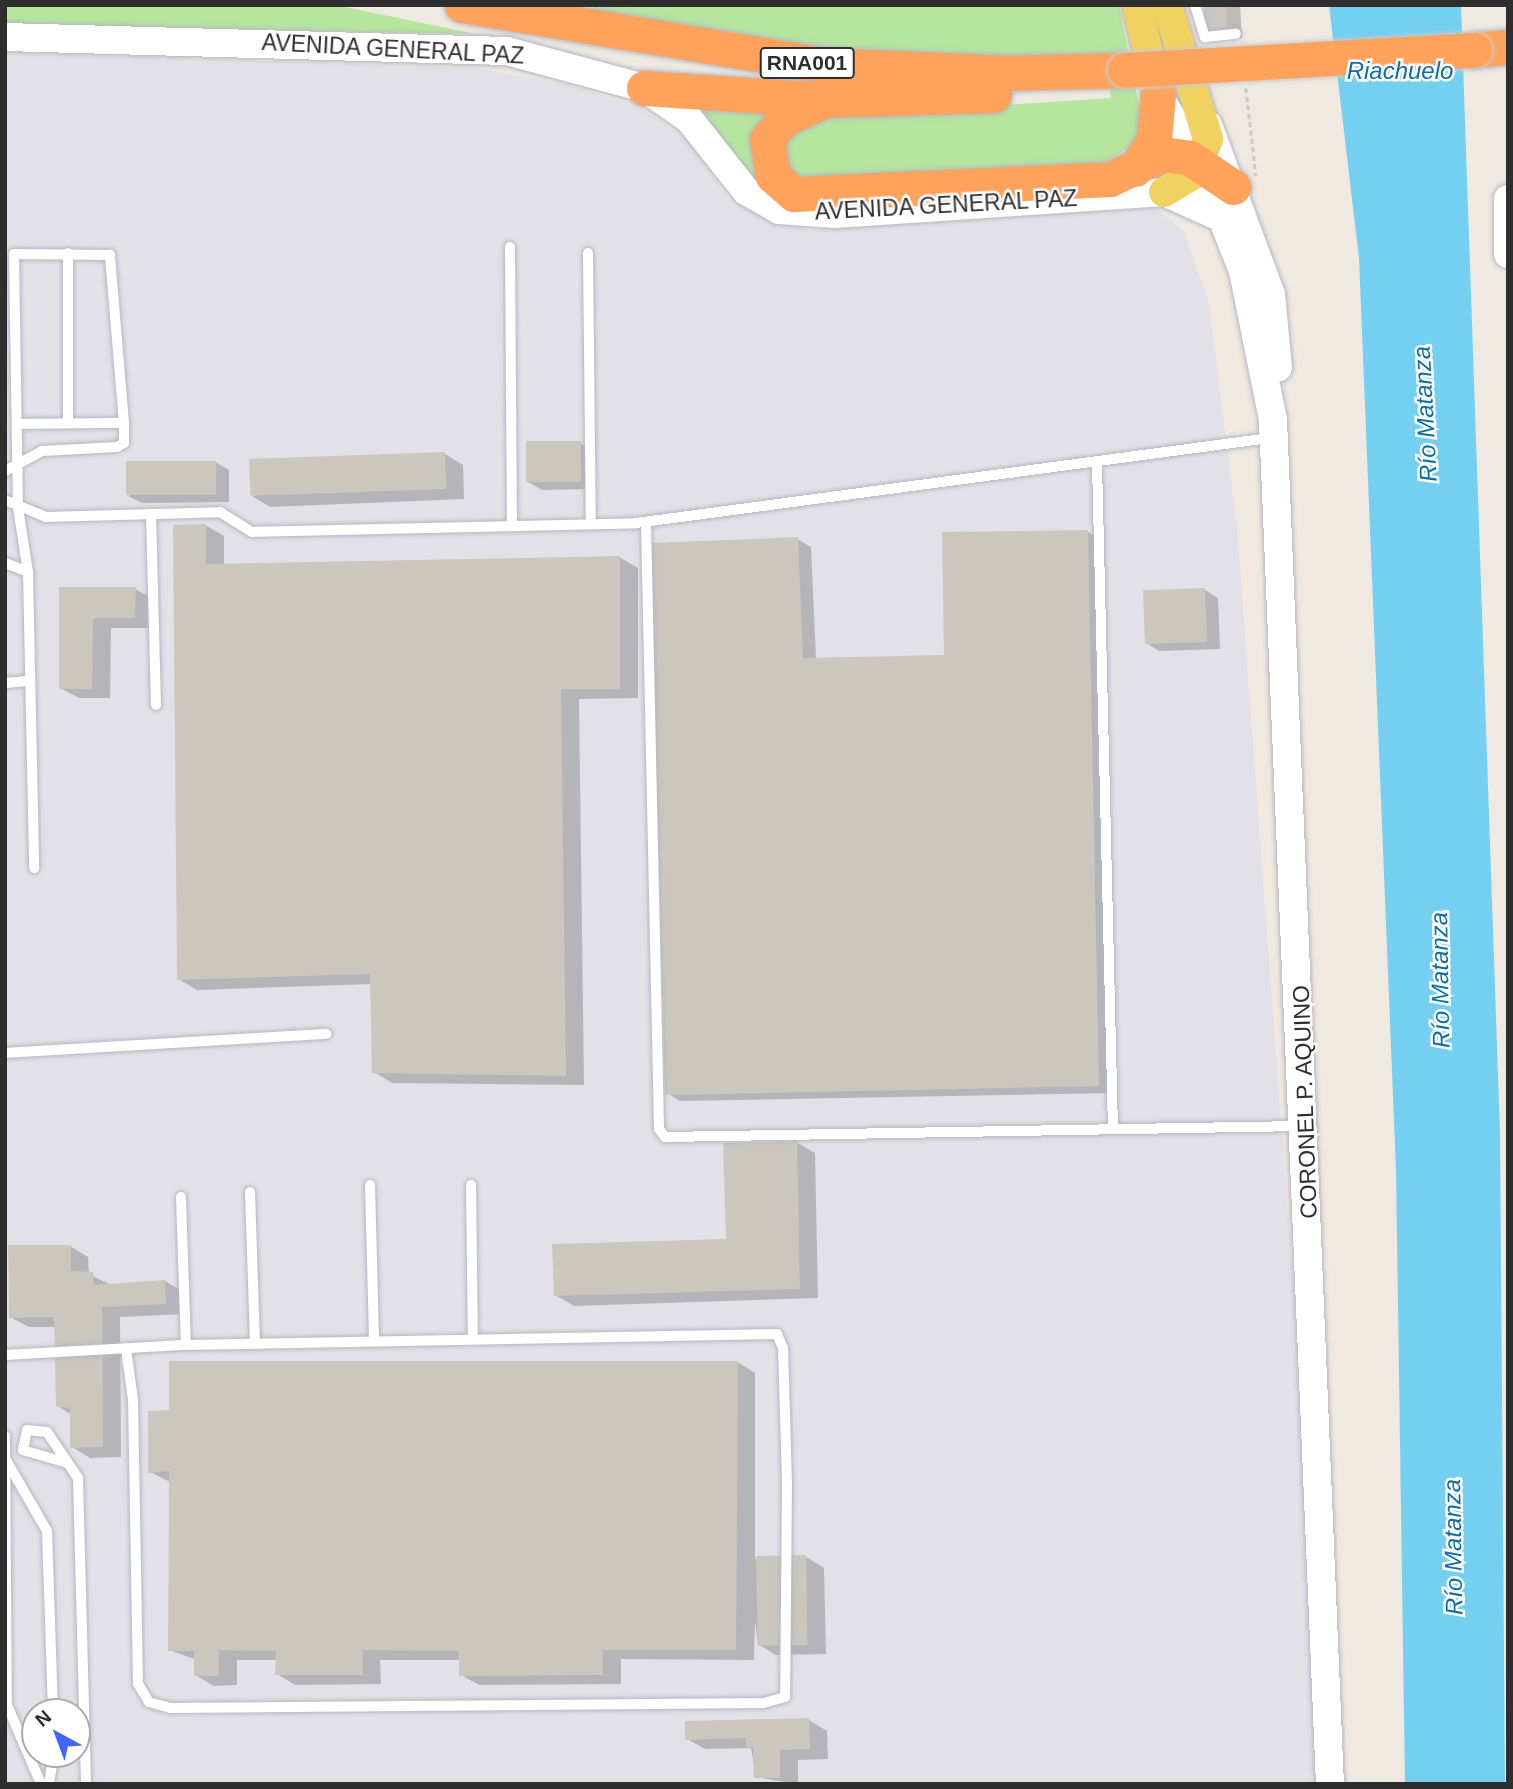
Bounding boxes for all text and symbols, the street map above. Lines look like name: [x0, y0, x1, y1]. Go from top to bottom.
street label: AVENIDA GENERAL PAZ: [260, 28, 526, 70]
road number: RNA001: [758, 46, 856, 80]
water label: Riachuelo: [1347, 57, 1453, 85]
street label: AVENIDA GENERAL PAZ: [813, 184, 1079, 226]
water label: Río Matanza: [1407, 345, 1443, 483]
water label: Río Matanza: [1424, 912, 1456, 1048]
street label: CORONEL P. AQUINO: [1287, 984, 1323, 1220]
water label: Río Matanza: [1437, 1479, 1469, 1615]
north arrow: [21, 1698, 91, 1768]
text: N: [31, 1706, 55, 1731]

